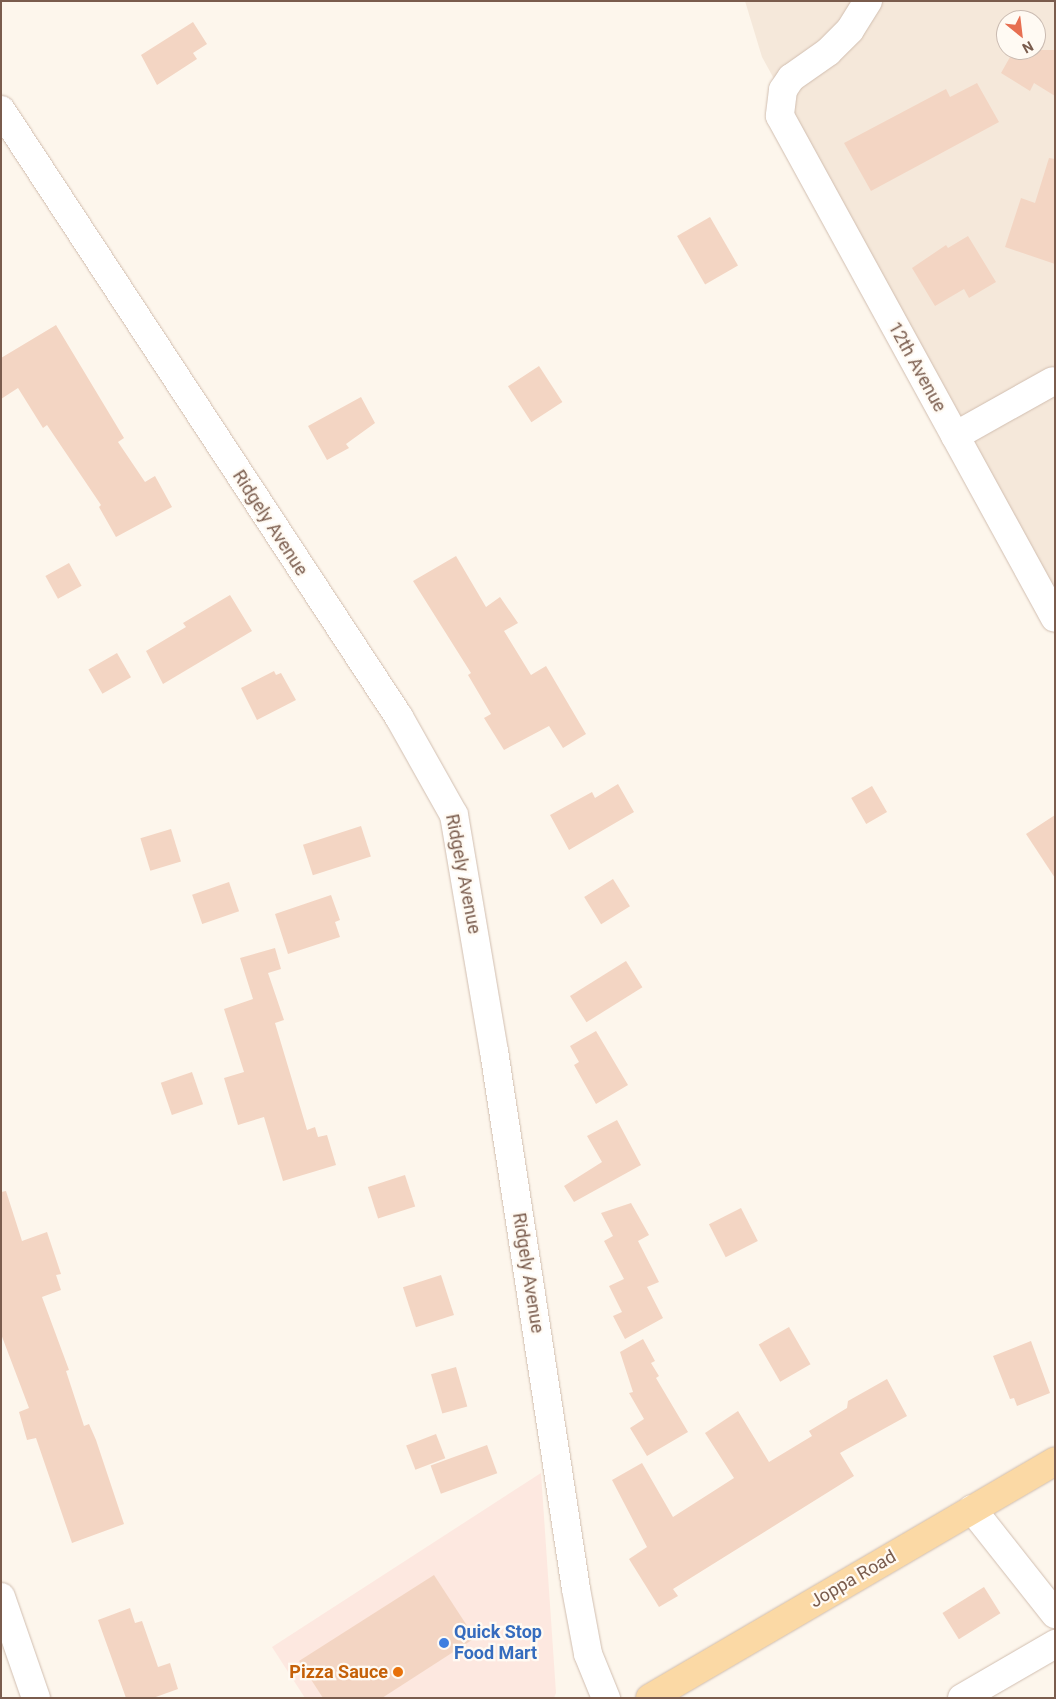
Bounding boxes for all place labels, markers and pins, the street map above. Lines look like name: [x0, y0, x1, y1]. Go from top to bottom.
place label: Quick Stop Food Mart: [454, 1622, 542, 1665]
marker: Quick Stop Food Mart: [438, 1637, 450, 1649]
place label: Pizza Sauce: [289, 1661, 388, 1683]
marker: Pizza Sauce: [392, 1666, 404, 1678]

